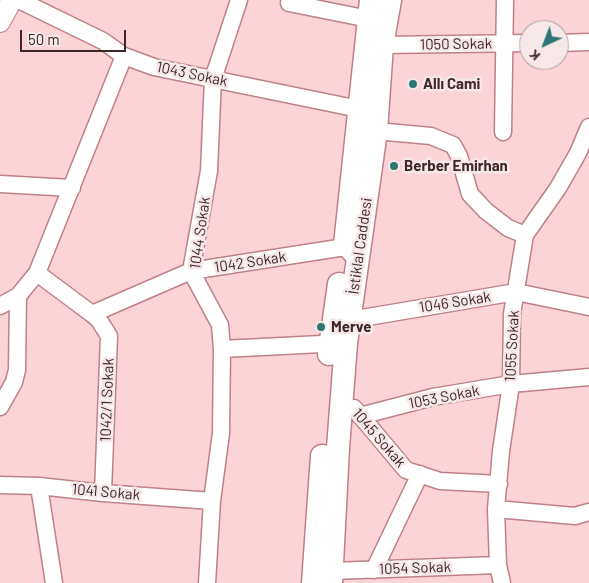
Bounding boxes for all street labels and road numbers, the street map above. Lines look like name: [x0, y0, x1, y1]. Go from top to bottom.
street label: 1050 Sokak: [420, 34, 492, 54]
street label: 1043 Sokak: [155, 58, 229, 90]
street label: 1044 Sokak: [186, 196, 214, 270]
street label: İstiklal Caddesi: [344, 197, 376, 295]
street label: 1042 Sokak: [213, 247, 287, 277]
street label: 1046 Sokak: [418, 287, 492, 317]
street label: 1055 Sokak: [501, 310, 523, 382]
street label: 1042/1 Sokak: [97, 358, 117, 442]
street label: 1053 Sokak: [407, 381, 481, 413]
street label: 1045 Sokak: [349, 405, 409, 471]
street label: 1041 Sokak: [71, 480, 141, 504]
street label: 1054 Sokak: [379, 558, 451, 578]

